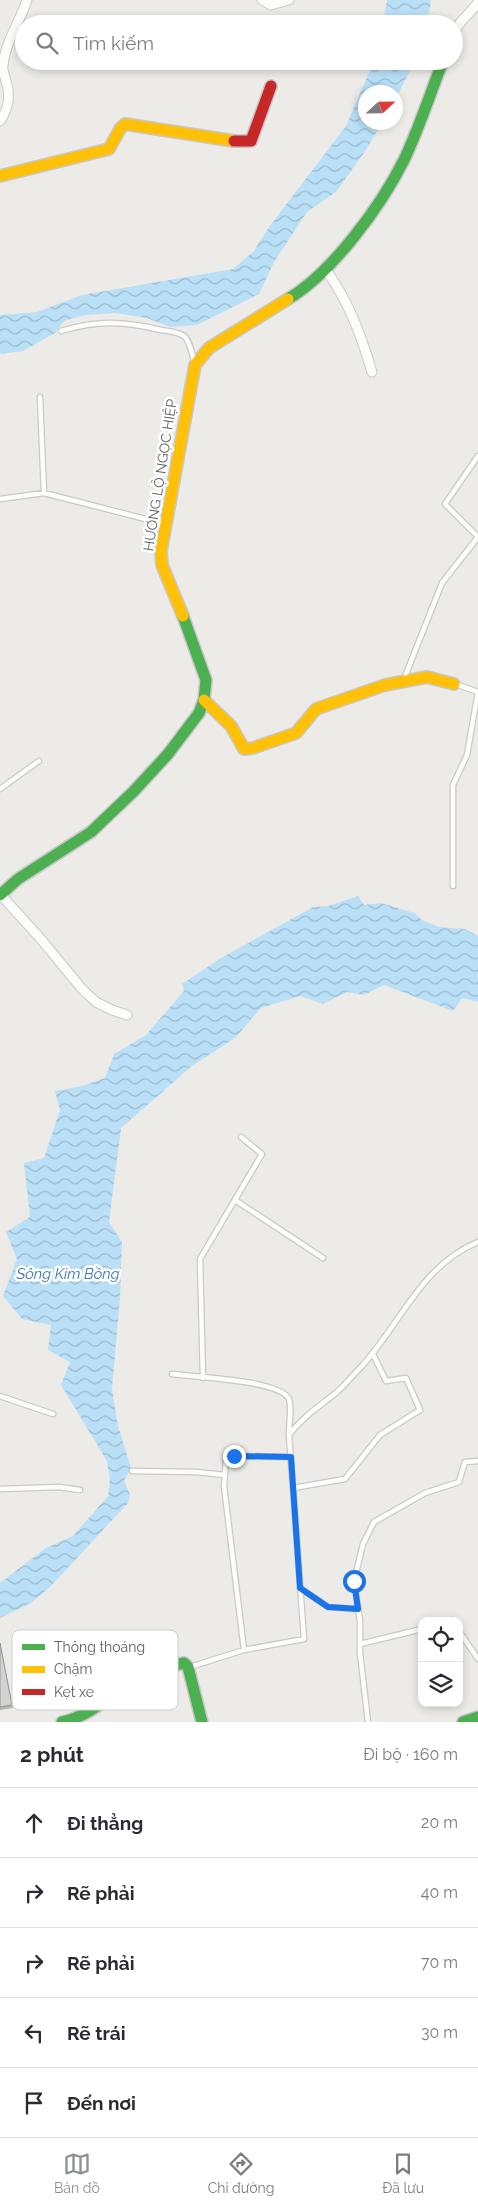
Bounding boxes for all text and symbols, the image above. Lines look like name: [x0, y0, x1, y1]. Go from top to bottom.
search box: [15, 15, 463, 70]
icon: search: [33, 29, 61, 57]
text: Tìm kiếm: [73, 32, 154, 54]
north arrow: [358, 85, 403, 130]
street label: HƯƠNG LỘ NGỌC HIỆP: [139, 397, 180, 552]
water label: Sông Kim Bồng: [15, 1265, 120, 1283]
route end: [223, 1445, 246, 1468]
route start: [343, 1570, 366, 1593]
map controls: [418, 1617, 463, 1707]
button: locate: [418, 1617, 463, 1662]
legend: [12, 1630, 178, 1710]
text: Thông thoáng: [54, 1639, 145, 1655]
text: Chậm: [54, 1661, 92, 1677]
button: layers: [418, 1662, 463, 1707]
text: Kẹt xe: [54, 1684, 94, 1700]
text: 2 phút: [20, 1742, 84, 1767]
text: Đi bộ · 160 m: [363, 1745, 458, 1764]
icon: ahead: [20, 1809, 48, 1837]
text: Đi thẳng: [67, 1812, 143, 1834]
text: 20 m: [421, 1813, 458, 1832]
icon: right: [20, 1879, 48, 1907]
text: Rẽ phải: [67, 1882, 135, 1904]
text: 40 m: [421, 1883, 458, 1902]
icon: right: [20, 1949, 48, 1977]
text: Rẽ phải: [67, 1952, 135, 1974]
text: 70 m: [421, 1953, 458, 1972]
icon: left: [20, 2019, 48, 2047]
text: Rẽ trái: [67, 2022, 126, 2044]
text: 30 m: [421, 2023, 458, 2042]
icon: arrive: [20, 2089, 48, 2117]
text: Đến nơi: [67, 2092, 136, 2114]
tab: Bản đồ: [54, 2150, 100, 2196]
tab: Chỉ đường: [208, 2150, 274, 2196]
tab: Đã lưu: [382, 2150, 424, 2196]

